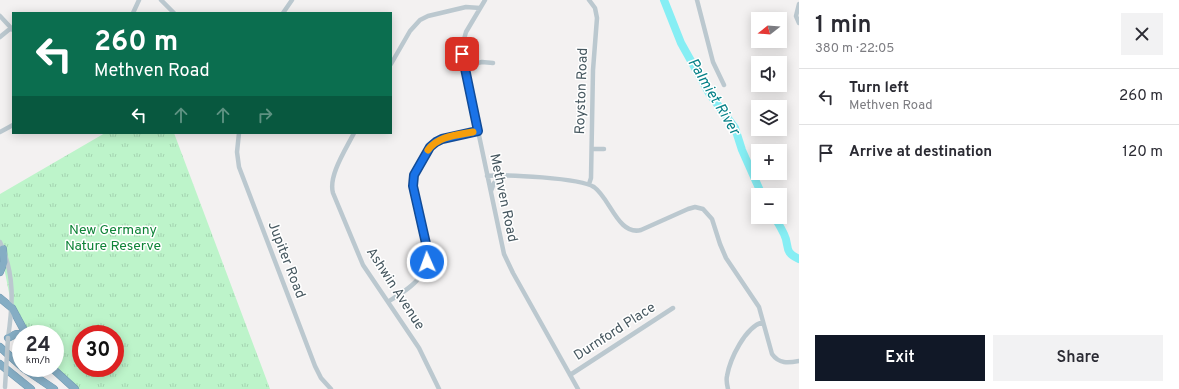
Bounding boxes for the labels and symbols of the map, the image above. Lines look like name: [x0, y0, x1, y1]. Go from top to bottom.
north arrow: [751, 12, 787, 48]
pin: [445, 37, 479, 71]
street label: Royston Road: [572, 47, 592, 135]
water label: Palmiet River: [683, 55, 744, 140]
street label: Methven Road: [485, 152, 521, 244]
street label: Jupiter Road: [264, 219, 308, 301]
park label: New Germany Nature Reserve: [65, 222, 161, 255]
position arrow: [406, 241, 448, 283]
street label: Ashwin Avenue: [362, 245, 428, 333]
street label: Durnford Place: [571, 299, 659, 365]
speed limit sign: 30: [72, 325, 124, 377]

